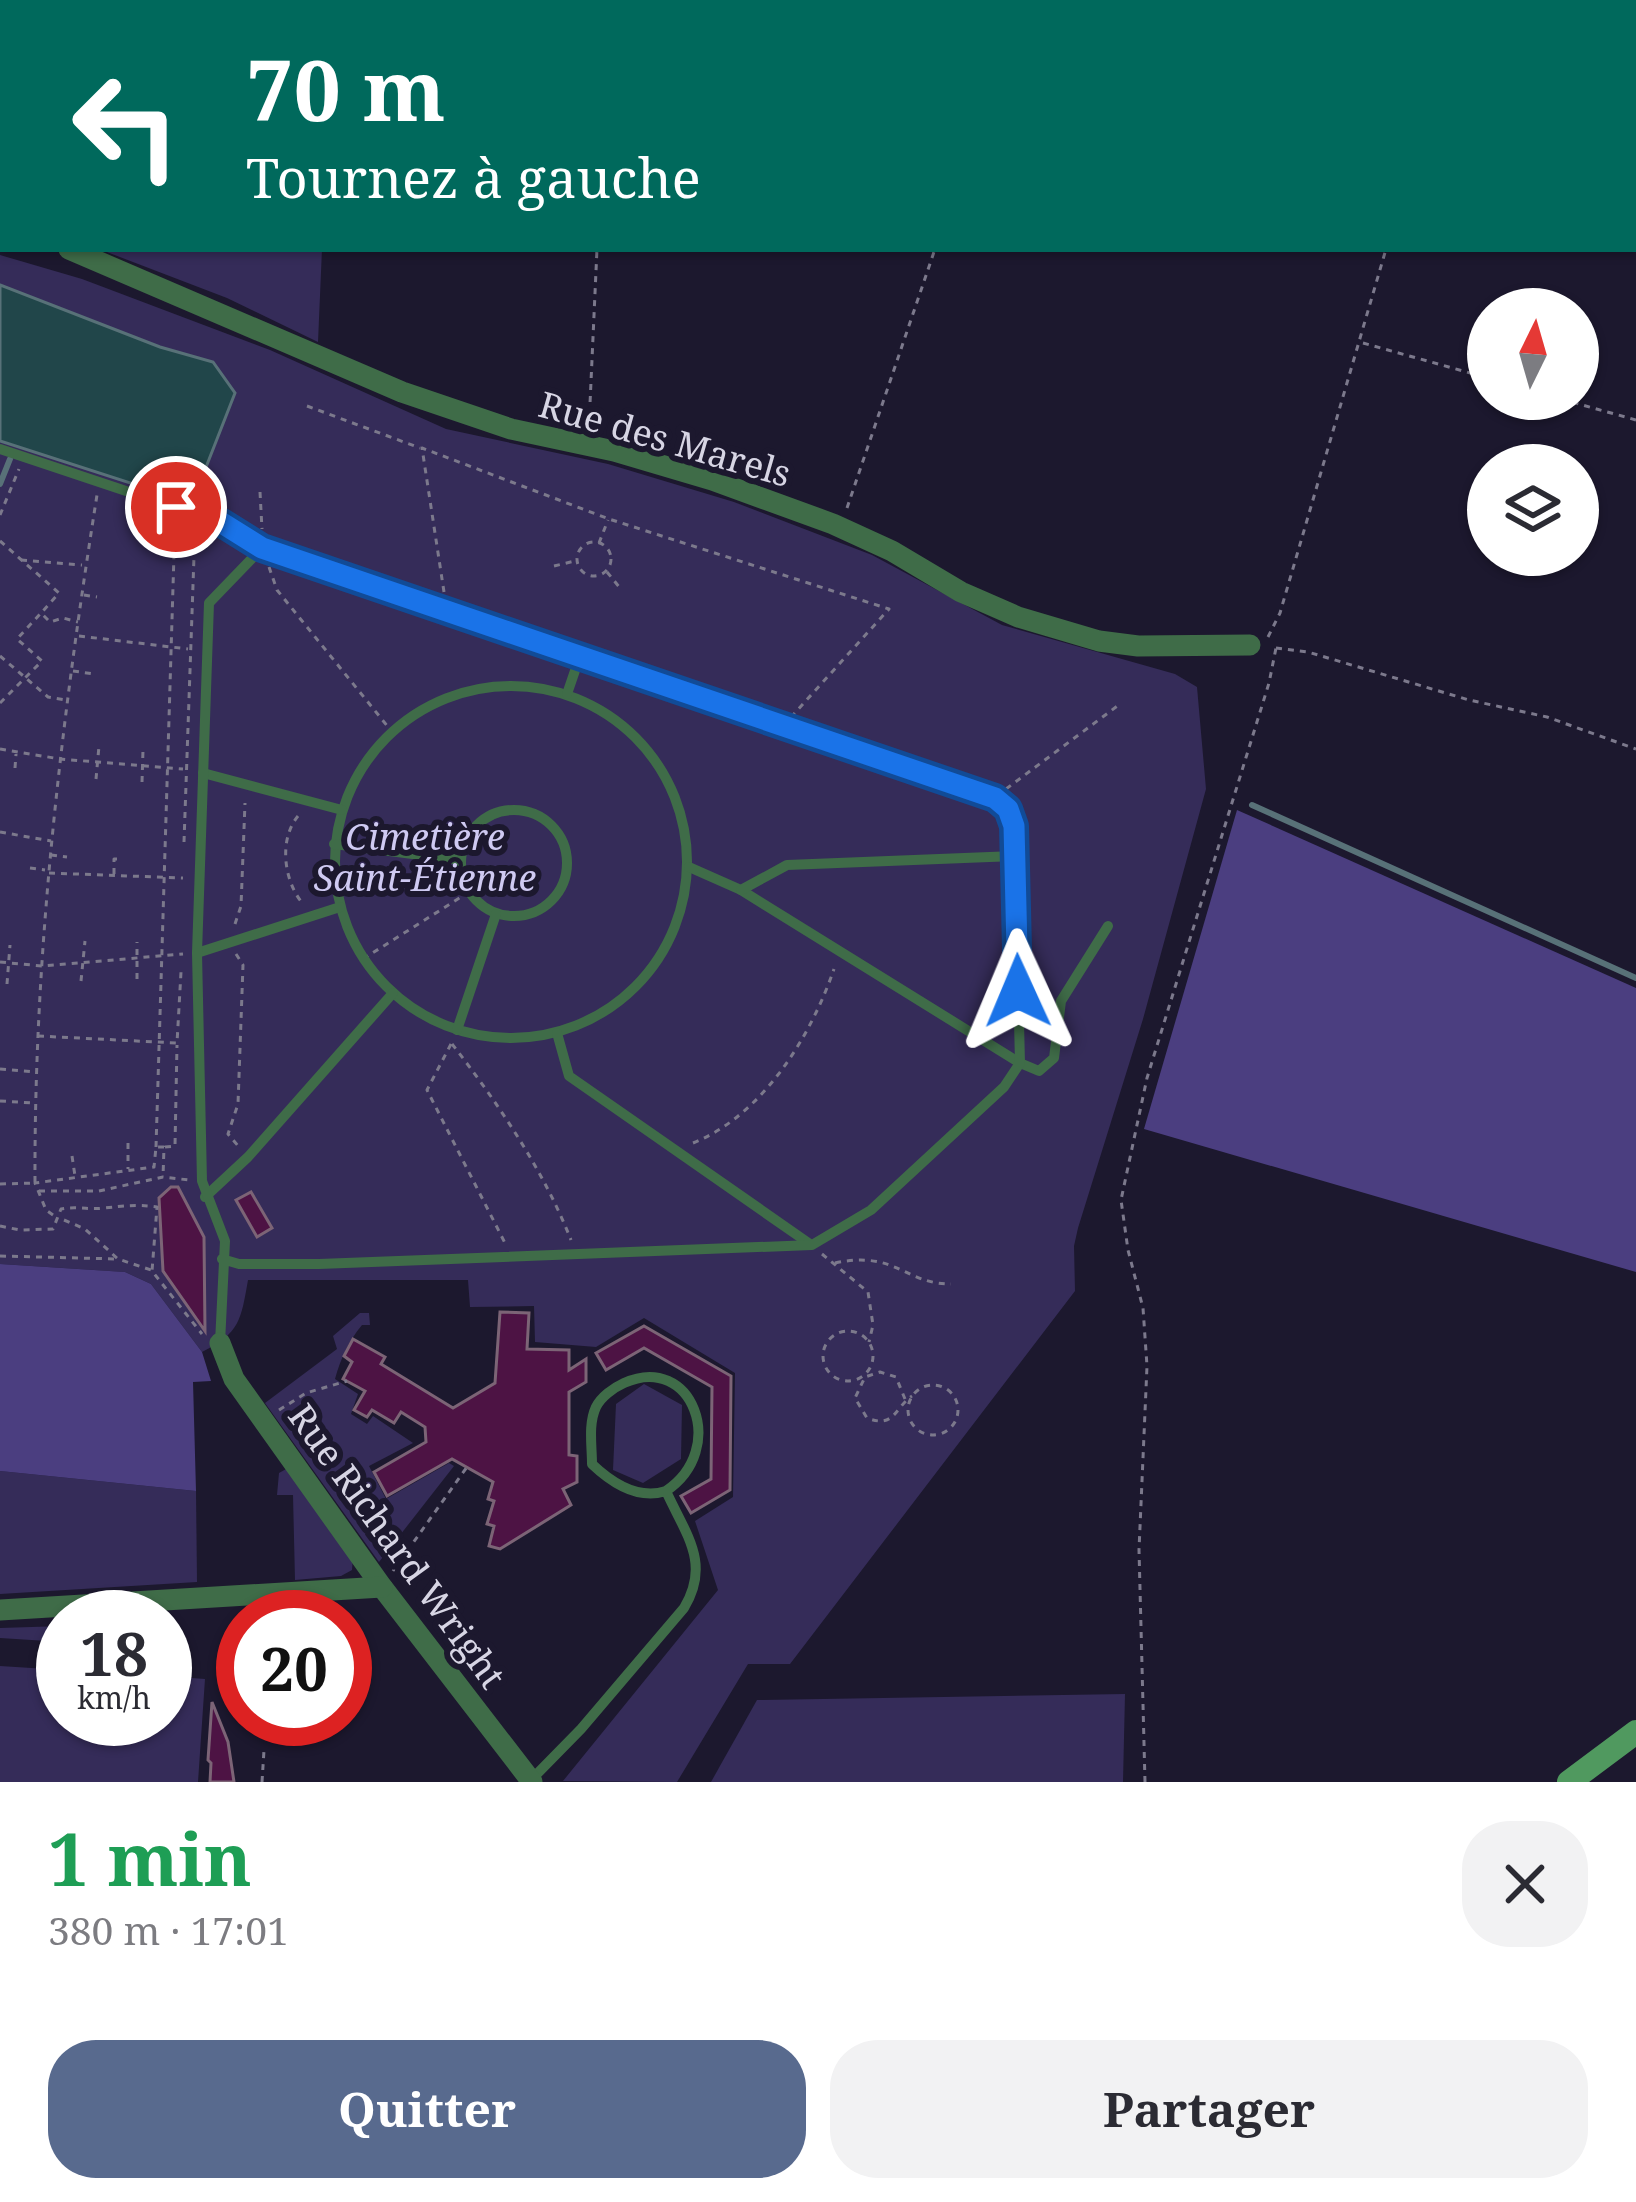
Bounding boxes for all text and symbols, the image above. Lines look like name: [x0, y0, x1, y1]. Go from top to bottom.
text: 70 m: [246, 31, 446, 146]
icon: left: [48, 48, 204, 204]
text: Tournez à gauche: [246, 140, 701, 214]
north arrow: [1467, 288, 1599, 420]
map controls: [1467, 288, 1599, 576]
street label: Rue des Marels: [534, 379, 797, 498]
button: layers: [1467, 444, 1599, 576]
pin: [125, 456, 227, 558]
icon: arrive: [143, 474, 209, 540]
park label: Cimetière Saint-Étienne: [314, 812, 537, 902]
position arrow: [955, 928, 1081, 1054]
street label: Rue Richard Wright: [277, 1394, 517, 1698]
speed limit sign: 20: [216, 1590, 372, 1746]
text: 18: [80, 1612, 148, 1694]
text: km/h: [77, 1677, 151, 1718]
text: 1 min: [48, 1809, 252, 1907]
button: close: [1462, 1821, 1588, 1947]
text: 380 m · 17:01: [48, 1903, 289, 1956]
button: Quitter: [48, 2040, 806, 2178]
button: Partager: [830, 2040, 1588, 2178]

